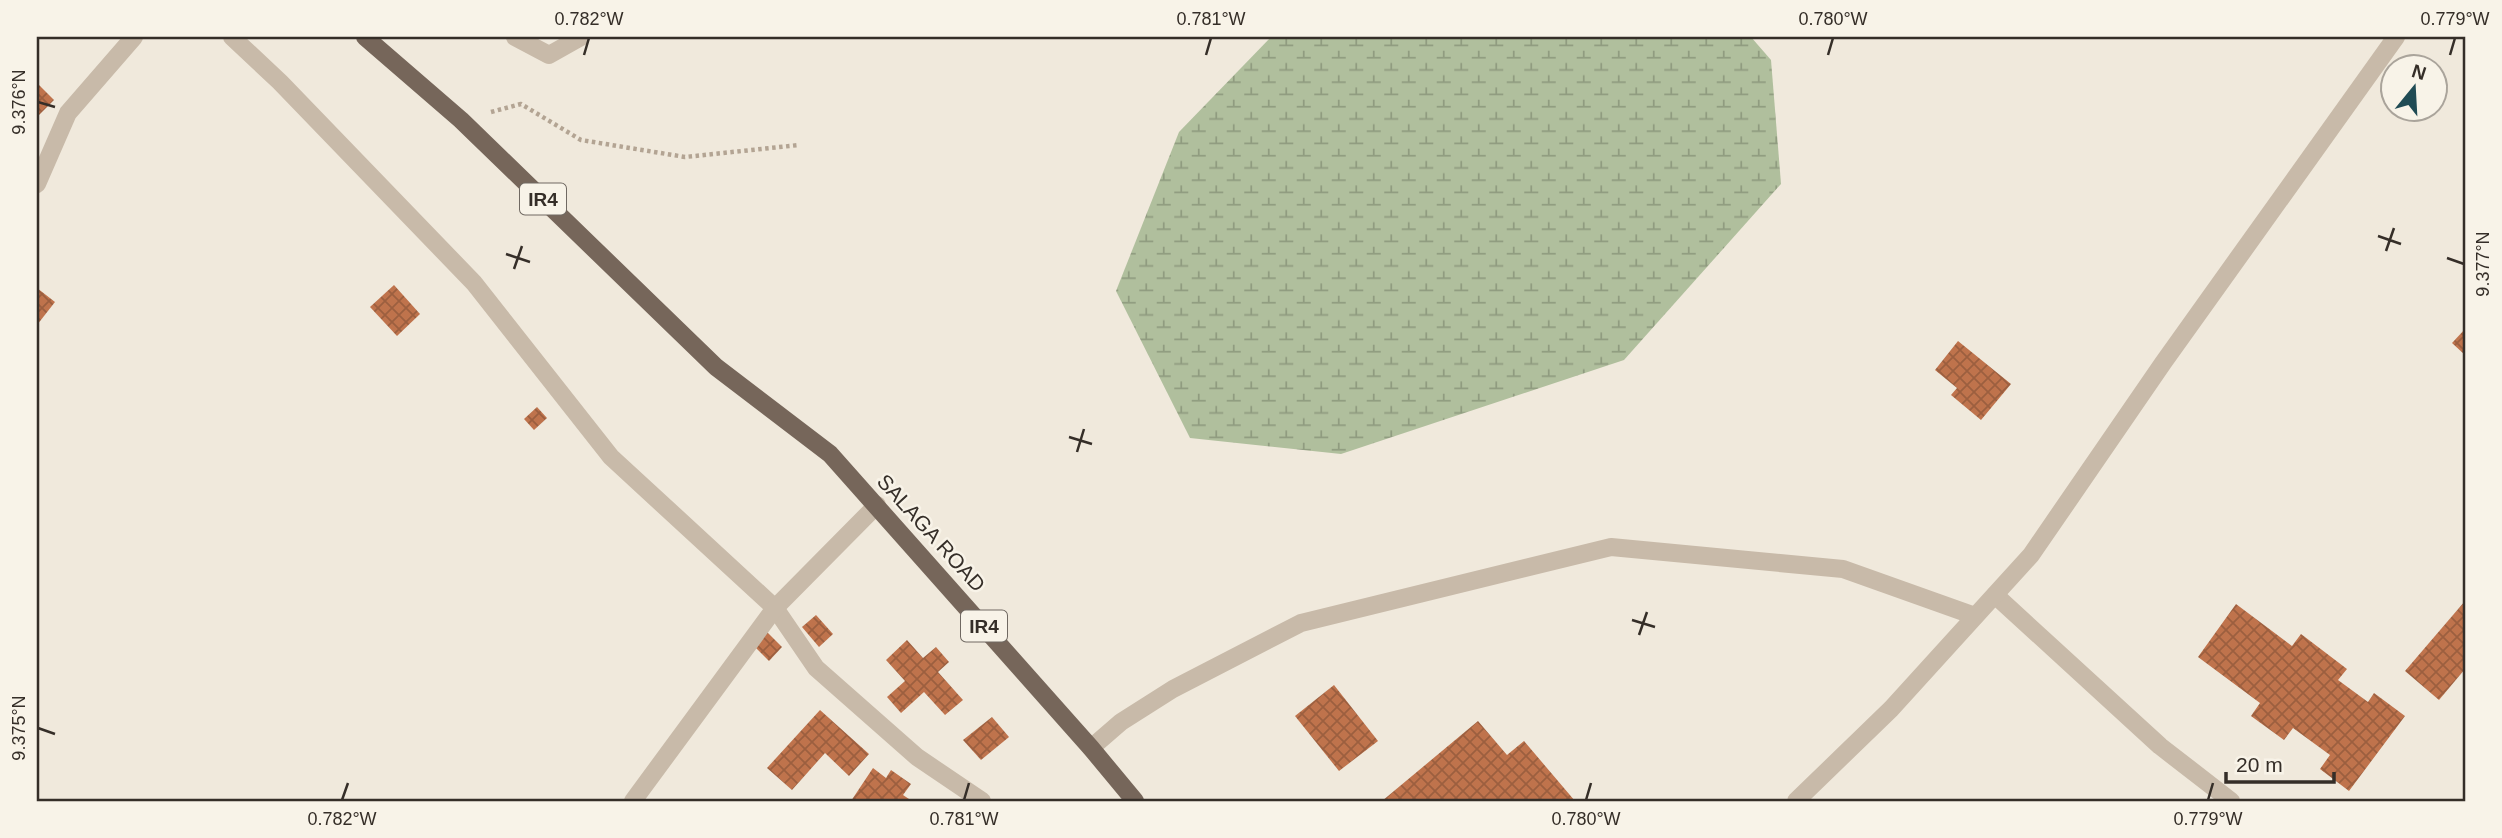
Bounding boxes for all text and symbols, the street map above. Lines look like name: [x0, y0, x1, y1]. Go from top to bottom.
text: 0.782°W: [554, 9, 624, 29]
text: 0.781°W: [1176, 9, 1246, 29]
text: 0.780°W: [1798, 9, 1868, 29]
text: 0.779°W: [2420, 9, 2490, 29]
north arrow: [2380, 52, 2450, 122]
text: N: [2409, 60, 2429, 84]
text: 9.376°N: [9, 69, 29, 135]
road number: IR4: [520, 183, 566, 214]
text: 9.377°N: [2473, 231, 2493, 297]
street label: SALAGA ROAD: [873, 469, 990, 596]
road number: IR4: [961, 610, 1007, 642]
text: 9.375°N: [9, 695, 29, 761]
scale bar: [2226, 740, 2334, 784]
text: 20 m: [2236, 753, 2283, 776]
text: 0.782°W: [307, 809, 377, 829]
text: 0.781°W: [929, 809, 999, 829]
text: 0.780°W: [1551, 809, 1621, 829]
text: 0.779°W: [2173, 809, 2243, 829]

